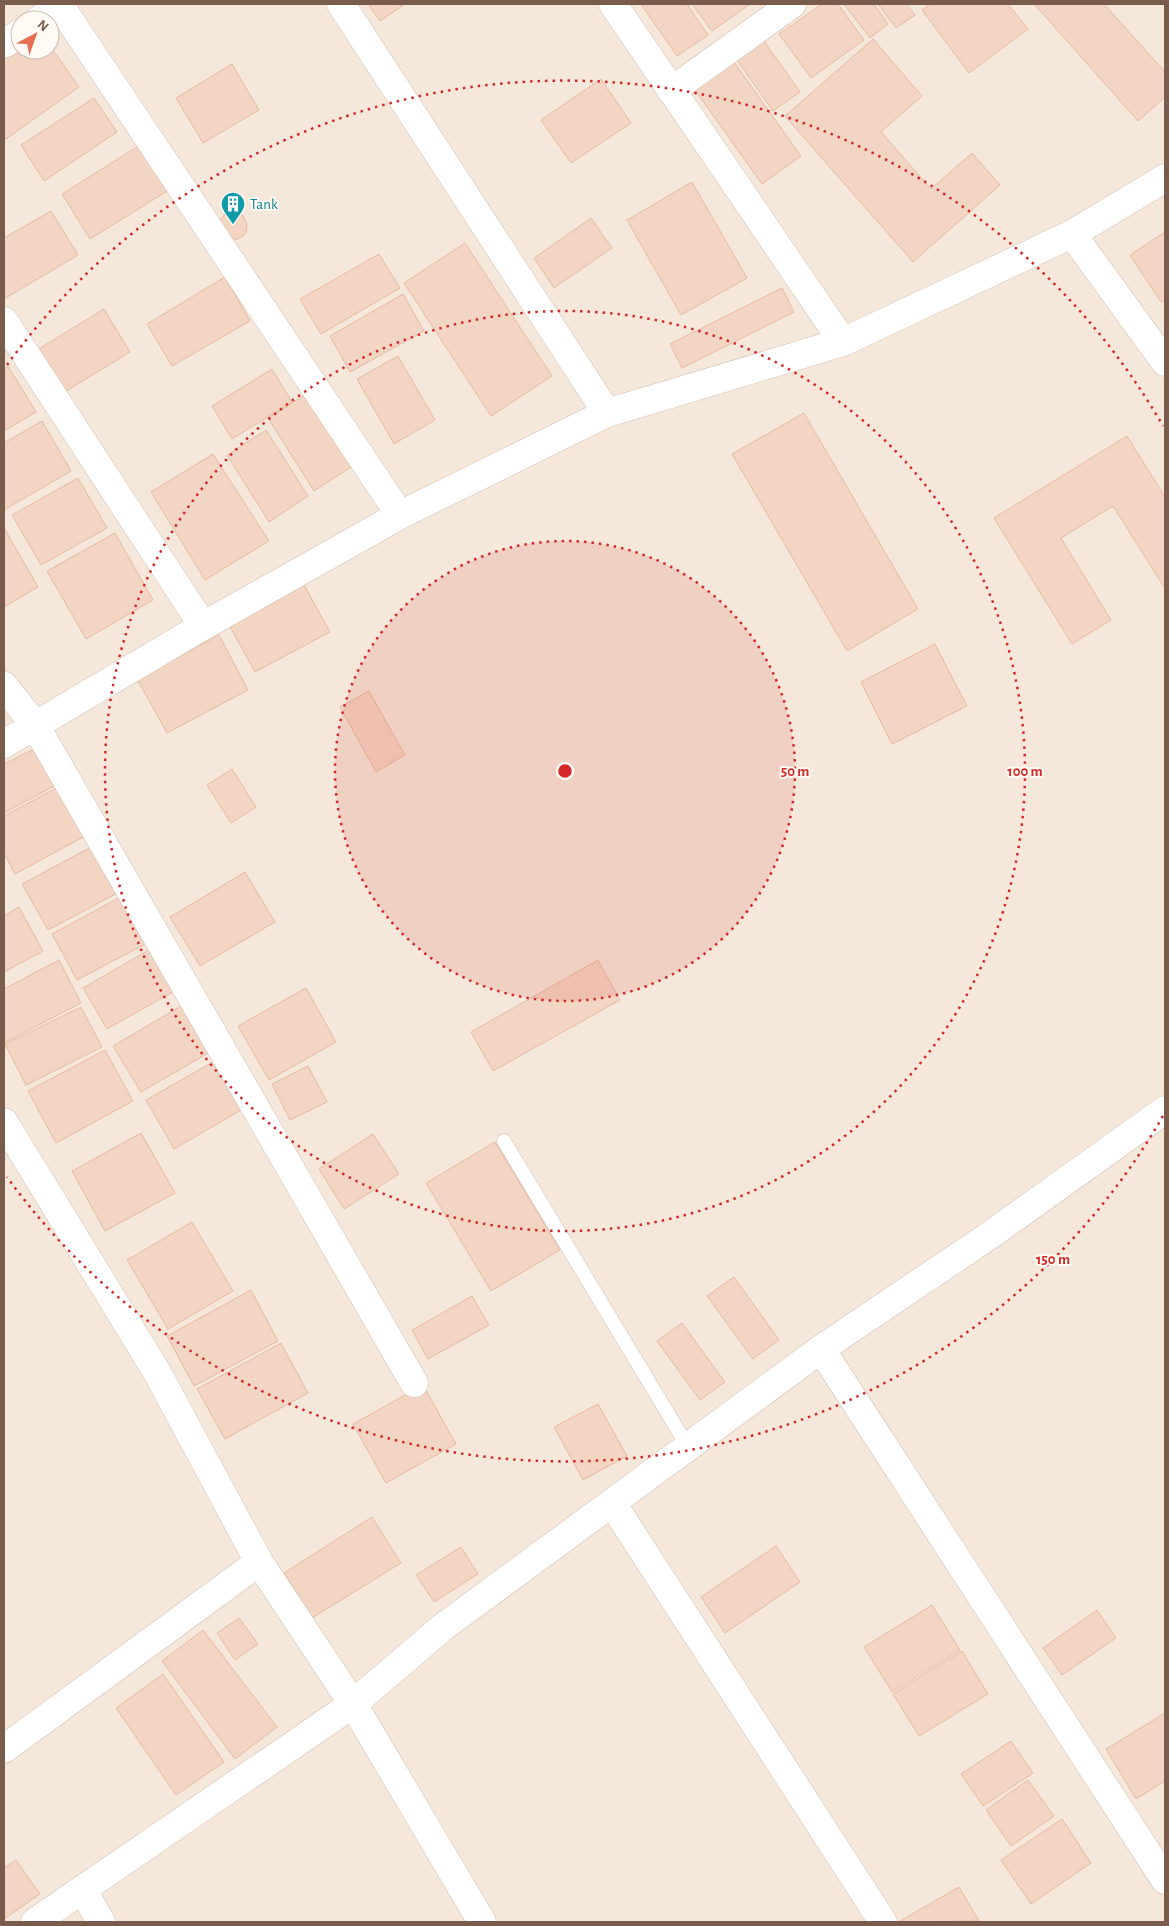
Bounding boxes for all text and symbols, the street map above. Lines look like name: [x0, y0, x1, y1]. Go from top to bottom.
north arrow: [10, 10, 60, 60]
text: N: [35, 17, 51, 34]
building icon: Tank: [220, 191, 246, 225]
place label: Tank: [250, 197, 278, 212]
centre of rings: [556, 762, 574, 780]
text: 50 m: [781, 764, 809, 779]
text: 100 m: [1007, 764, 1043, 779]
text: 150 m: [1036, 1252, 1070, 1267]

